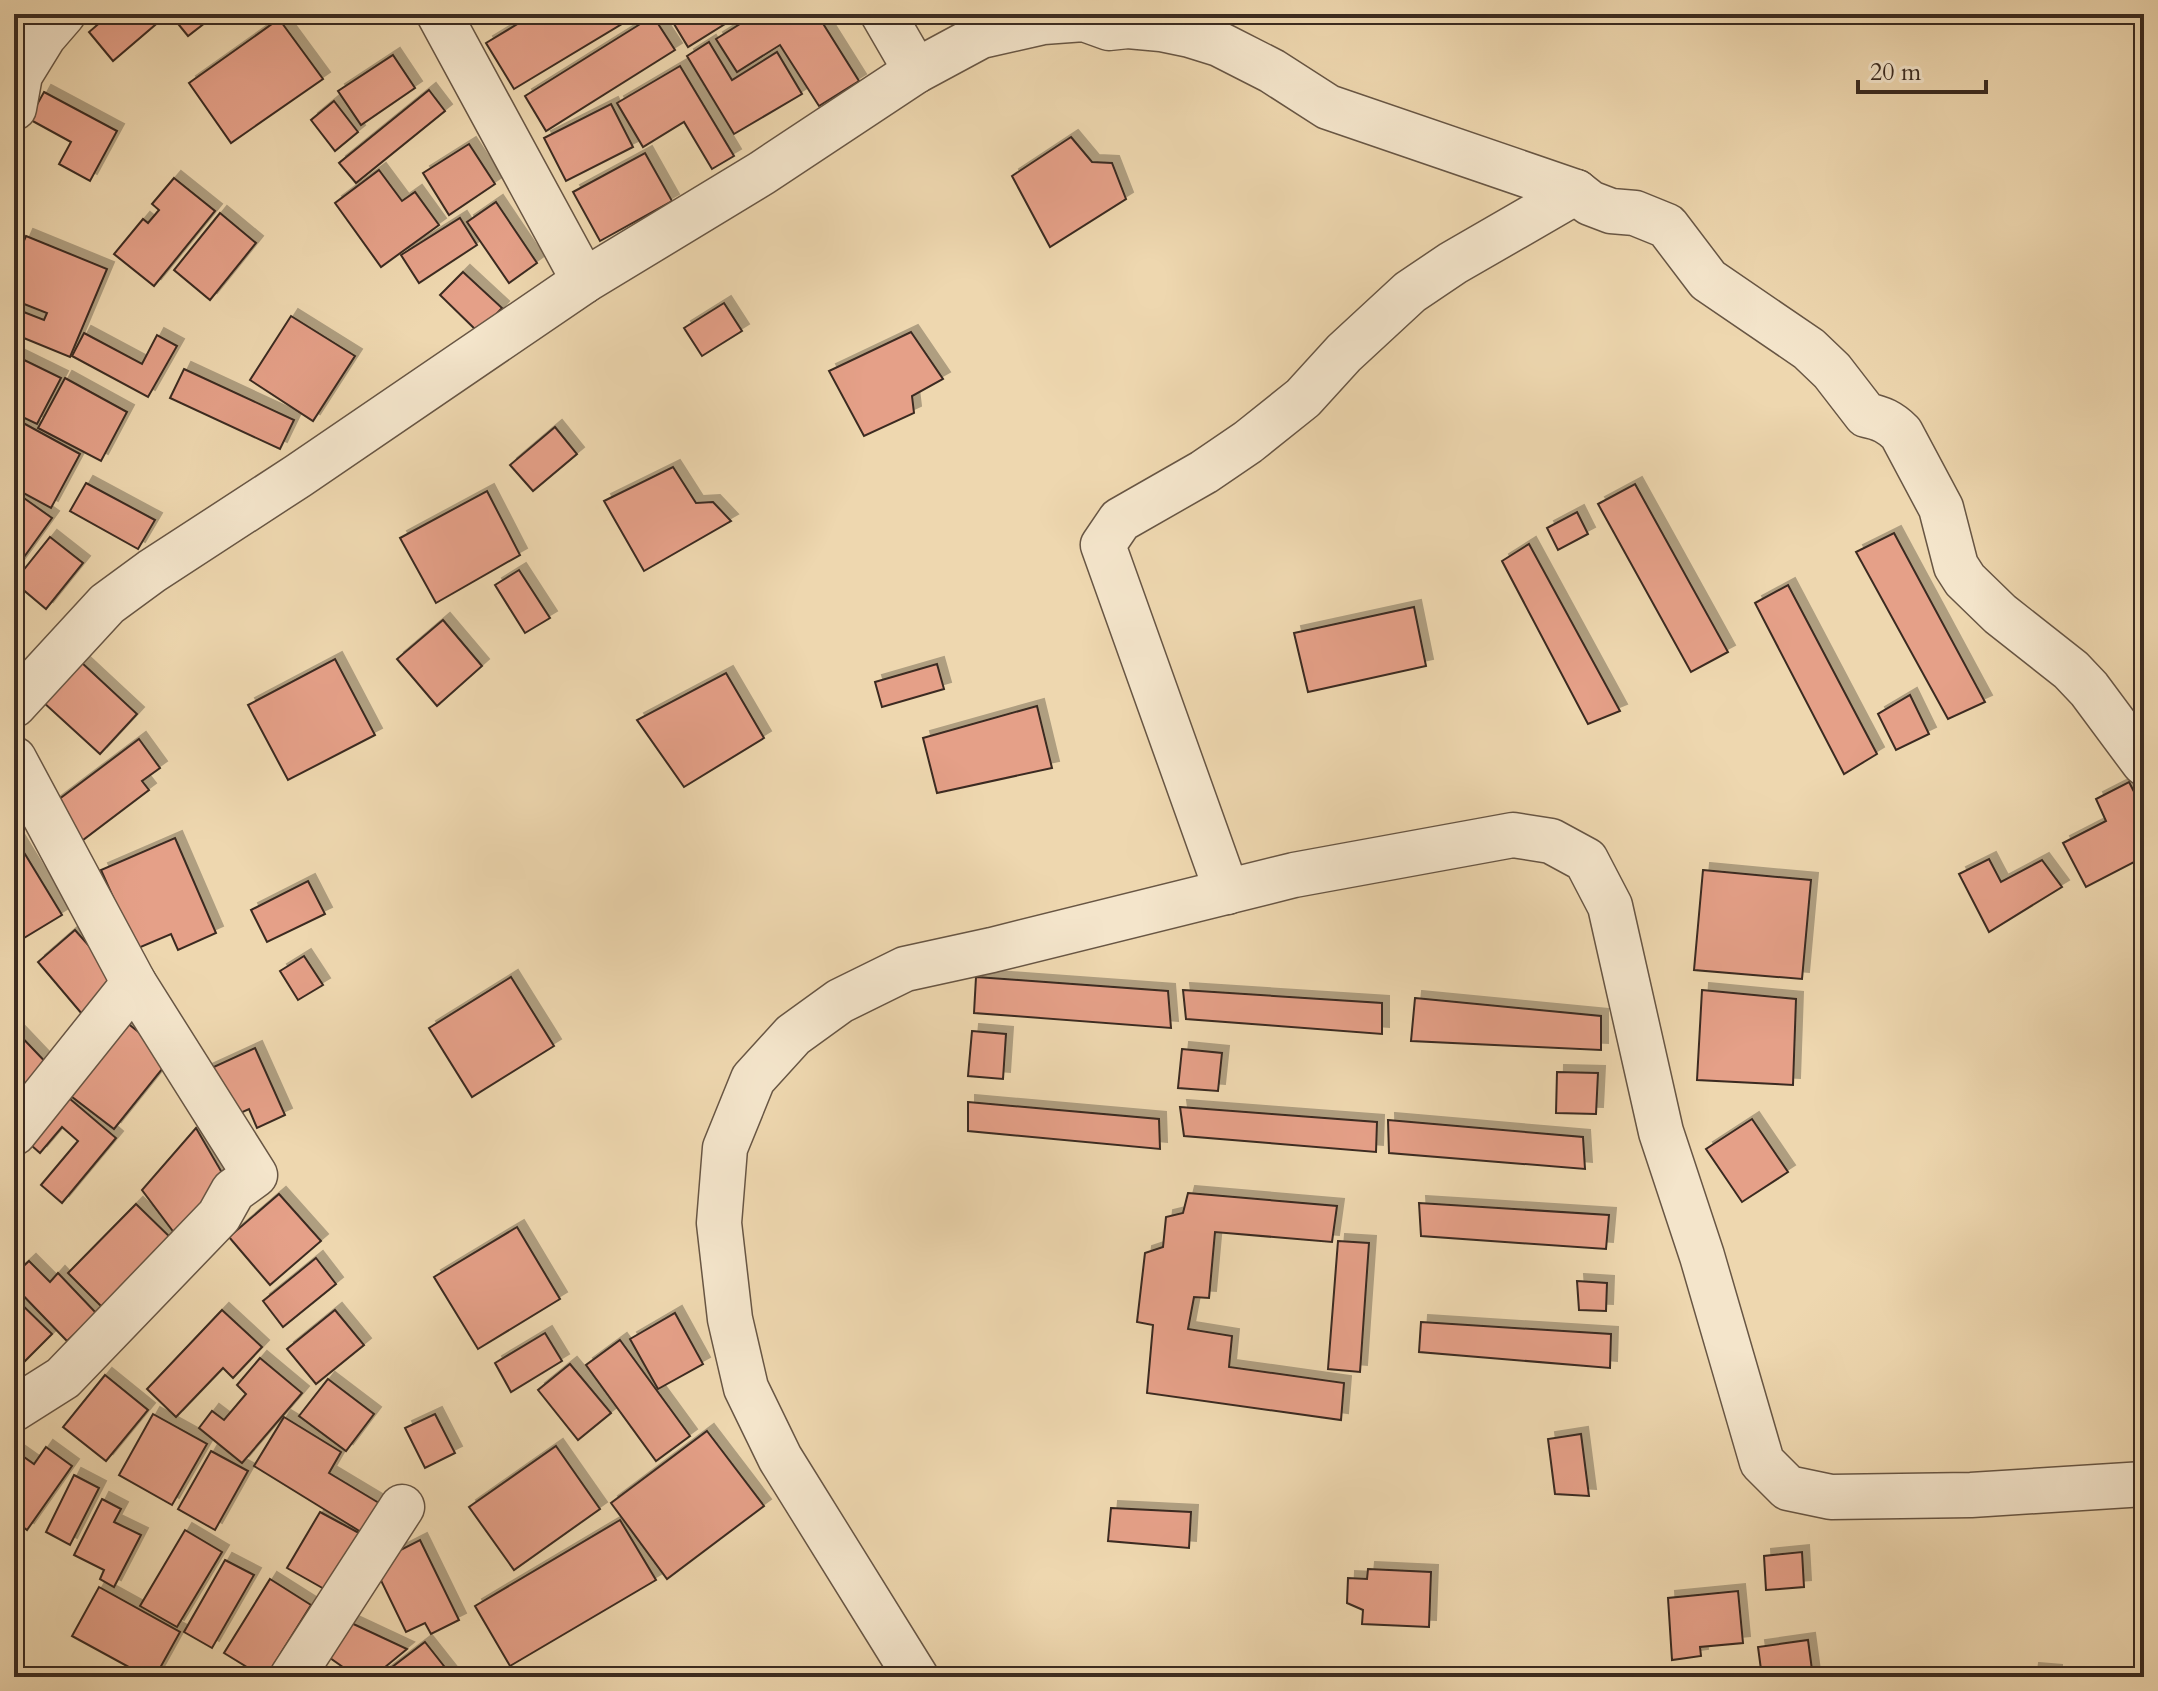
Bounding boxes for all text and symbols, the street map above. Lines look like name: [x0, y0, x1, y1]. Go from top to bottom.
scale bar: [1858, 44, 1986, 94]
text: 20 m: [1870, 56, 1922, 89]

